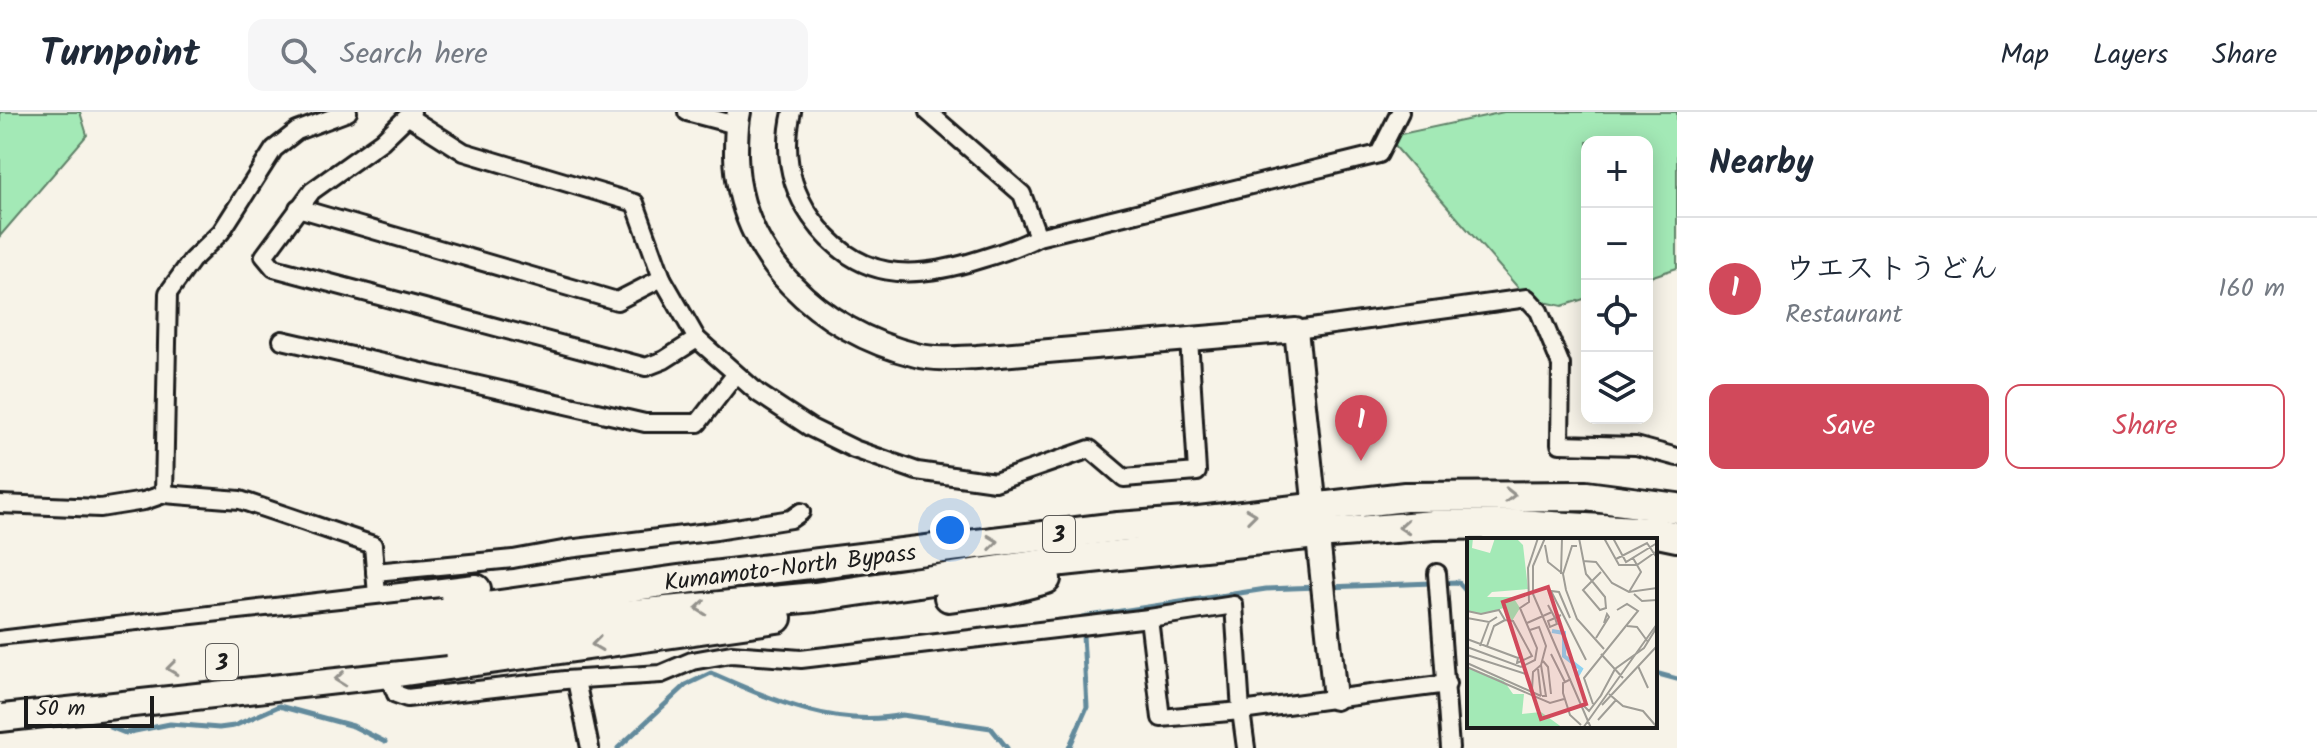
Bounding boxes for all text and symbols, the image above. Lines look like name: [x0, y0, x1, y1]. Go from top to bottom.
search box: [248, 19, 808, 91]
text: Turnpoint: [40, 25, 200, 85]
text: Search here: [340, 31, 488, 79]
icon: search: [276, 33, 320, 77]
text: Map: [2000, 33, 2049, 78]
text: Layers: [2093, 33, 2168, 78]
text: Share: [2212, 33, 2277, 78]
map controls: [1581, 136, 1653, 424]
button: +: [1581, 136, 1653, 208]
text: Nearby: [1709, 137, 1814, 191]
button: −: [1581, 208, 1653, 280]
text: ウエストうどん: [1785, 246, 1999, 294]
text: 1: [1731, 268, 1739, 310]
text: 160 m: [2218, 268, 2285, 310]
button: locate: [1581, 280, 1653, 352]
text: Restaurant: [1785, 294, 1902, 336]
button: layers: [1581, 352, 1653, 424]
button: Save: [1709, 384, 1989, 469]
button: Share: [2005, 384, 2285, 469]
pin: 1: [1335, 395, 1387, 461]
one-way arrow: [1504, 487, 1517, 504]
one-way arrow: [1244, 507, 1258, 524]
your location: [930, 510, 970, 550]
road number: 3: [1043, 516, 1075, 552]
one-way arrow: [1397, 518, 1410, 535]
street label: Kumamoto-North Bypass: [662, 534, 919, 603]
one-way arrow: [987, 534, 1000, 551]
inset map: [1467, 538, 1657, 728]
one-way arrow: [694, 599, 707, 616]
one-way arrow: [590, 635, 604, 652]
road number: 3: [206, 644, 238, 680]
one-way arrow: [165, 659, 179, 676]
one-way arrow: [333, 670, 346, 687]
scale bar: [24, 692, 154, 728]
text: 50 m: [36, 692, 85, 727]

